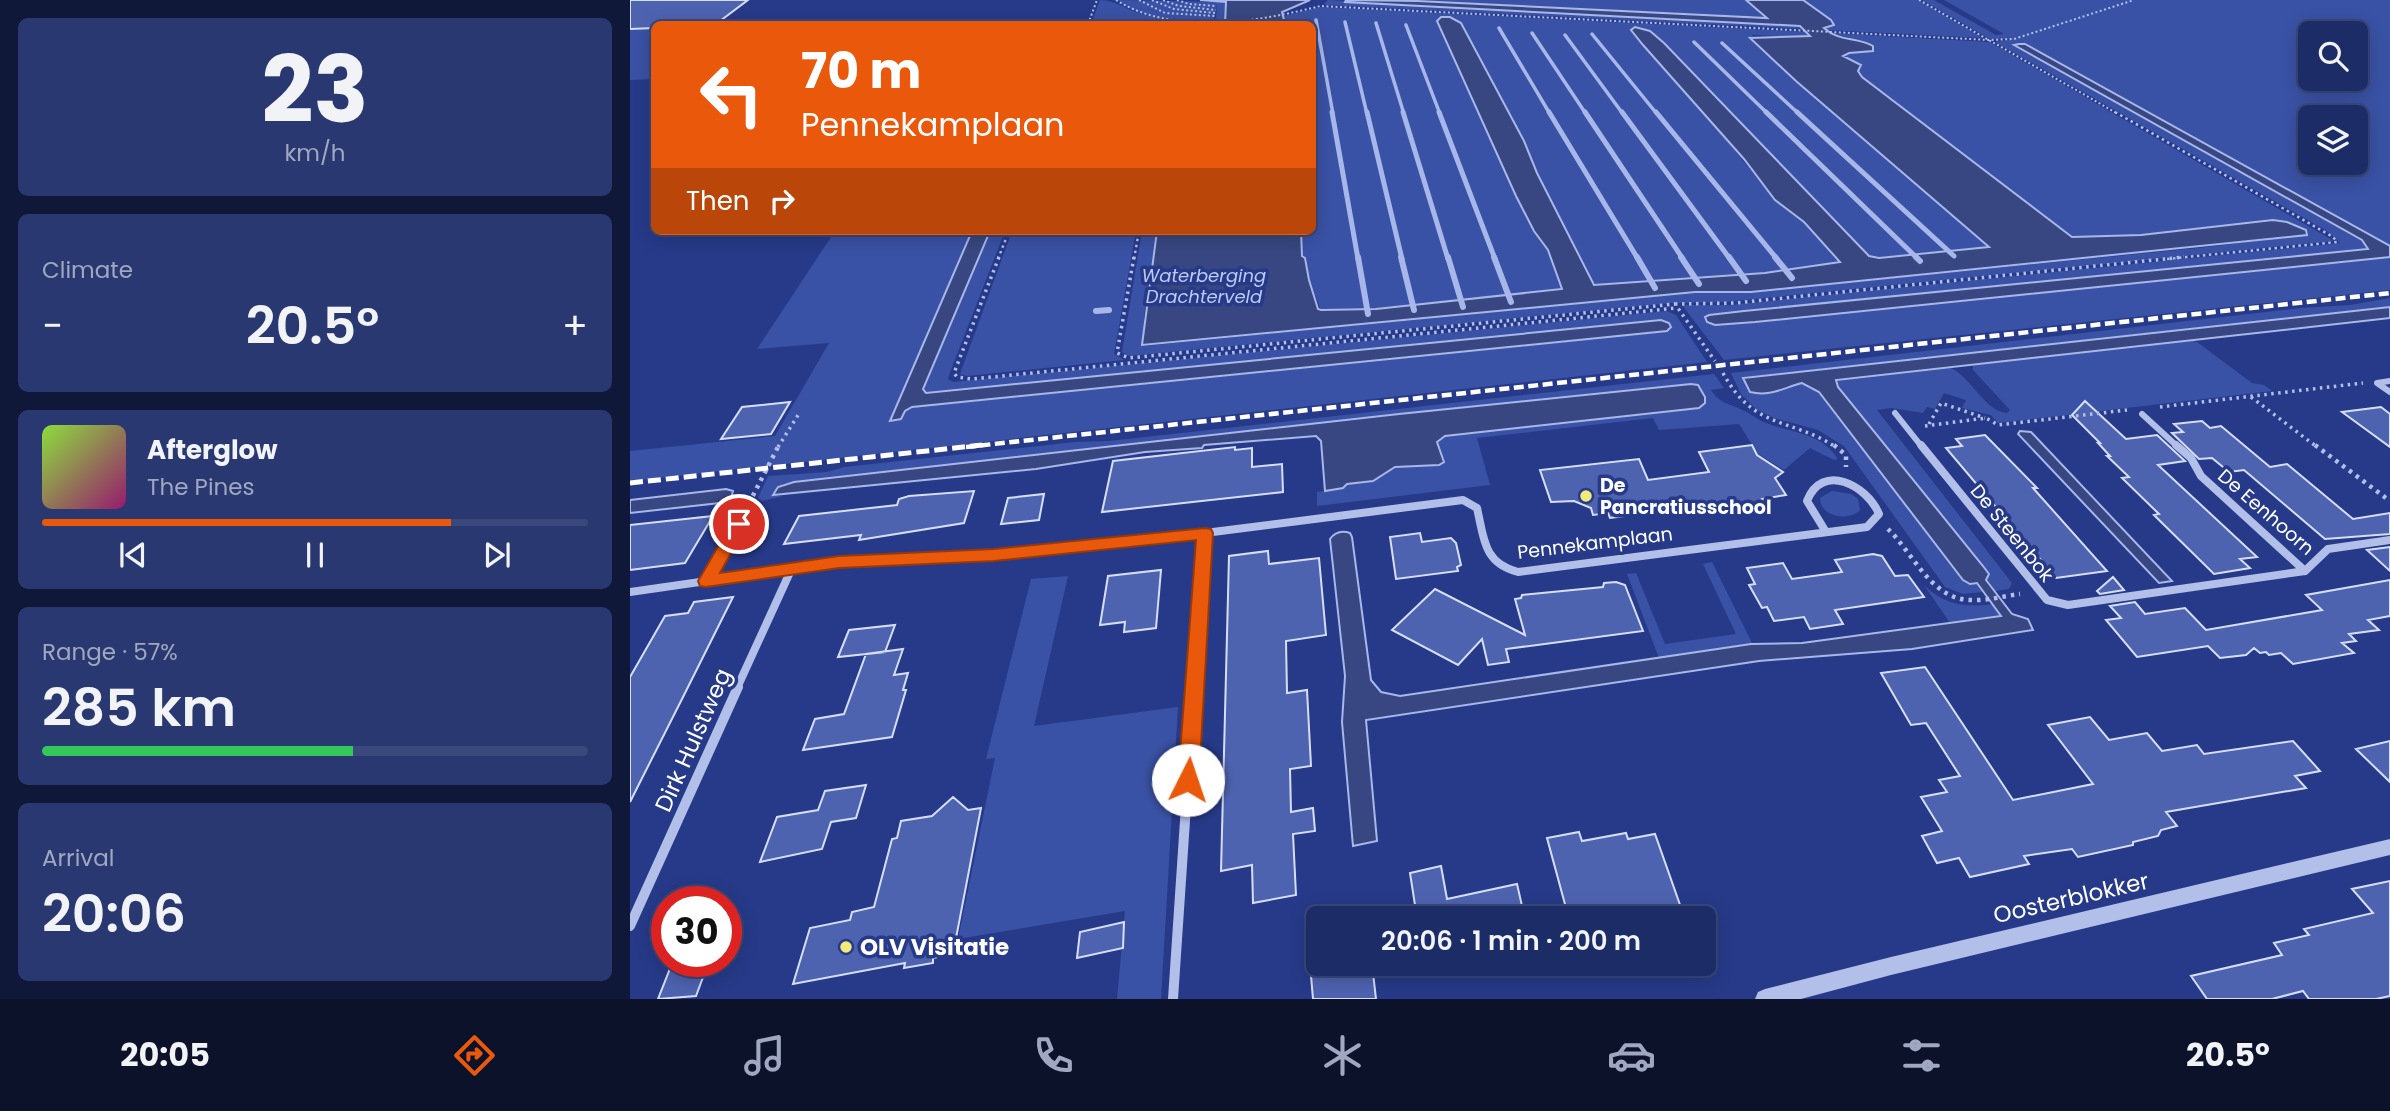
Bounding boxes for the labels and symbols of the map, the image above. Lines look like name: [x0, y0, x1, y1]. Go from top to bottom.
water label: Waterberging Drachterveld: [1142, 263, 1266, 309]
street label: De Eenhoorn: [2212, 463, 2320, 561]
place label: De Pancratiusschool: [1600, 472, 1772, 521]
street label: De Steenbok: [1964, 478, 2060, 588]
marker: De Pancratiusschool: [1578, 488, 1594, 504]
pin: [709, 494, 769, 554]
street label: Pennekamplaan: [1516, 520, 1674, 566]
street label: Dirk Hulstweg: [647, 663, 739, 817]
position arrow: [1151, 743, 1225, 817]
street label: Oosterblokker: [1990, 865, 2152, 931]
speed limit sign: 30: [651, 886, 742, 977]
place label: OLV Visitatie: [860, 931, 1009, 963]
marker: OLV Visitatie: [838, 939, 854, 955]

